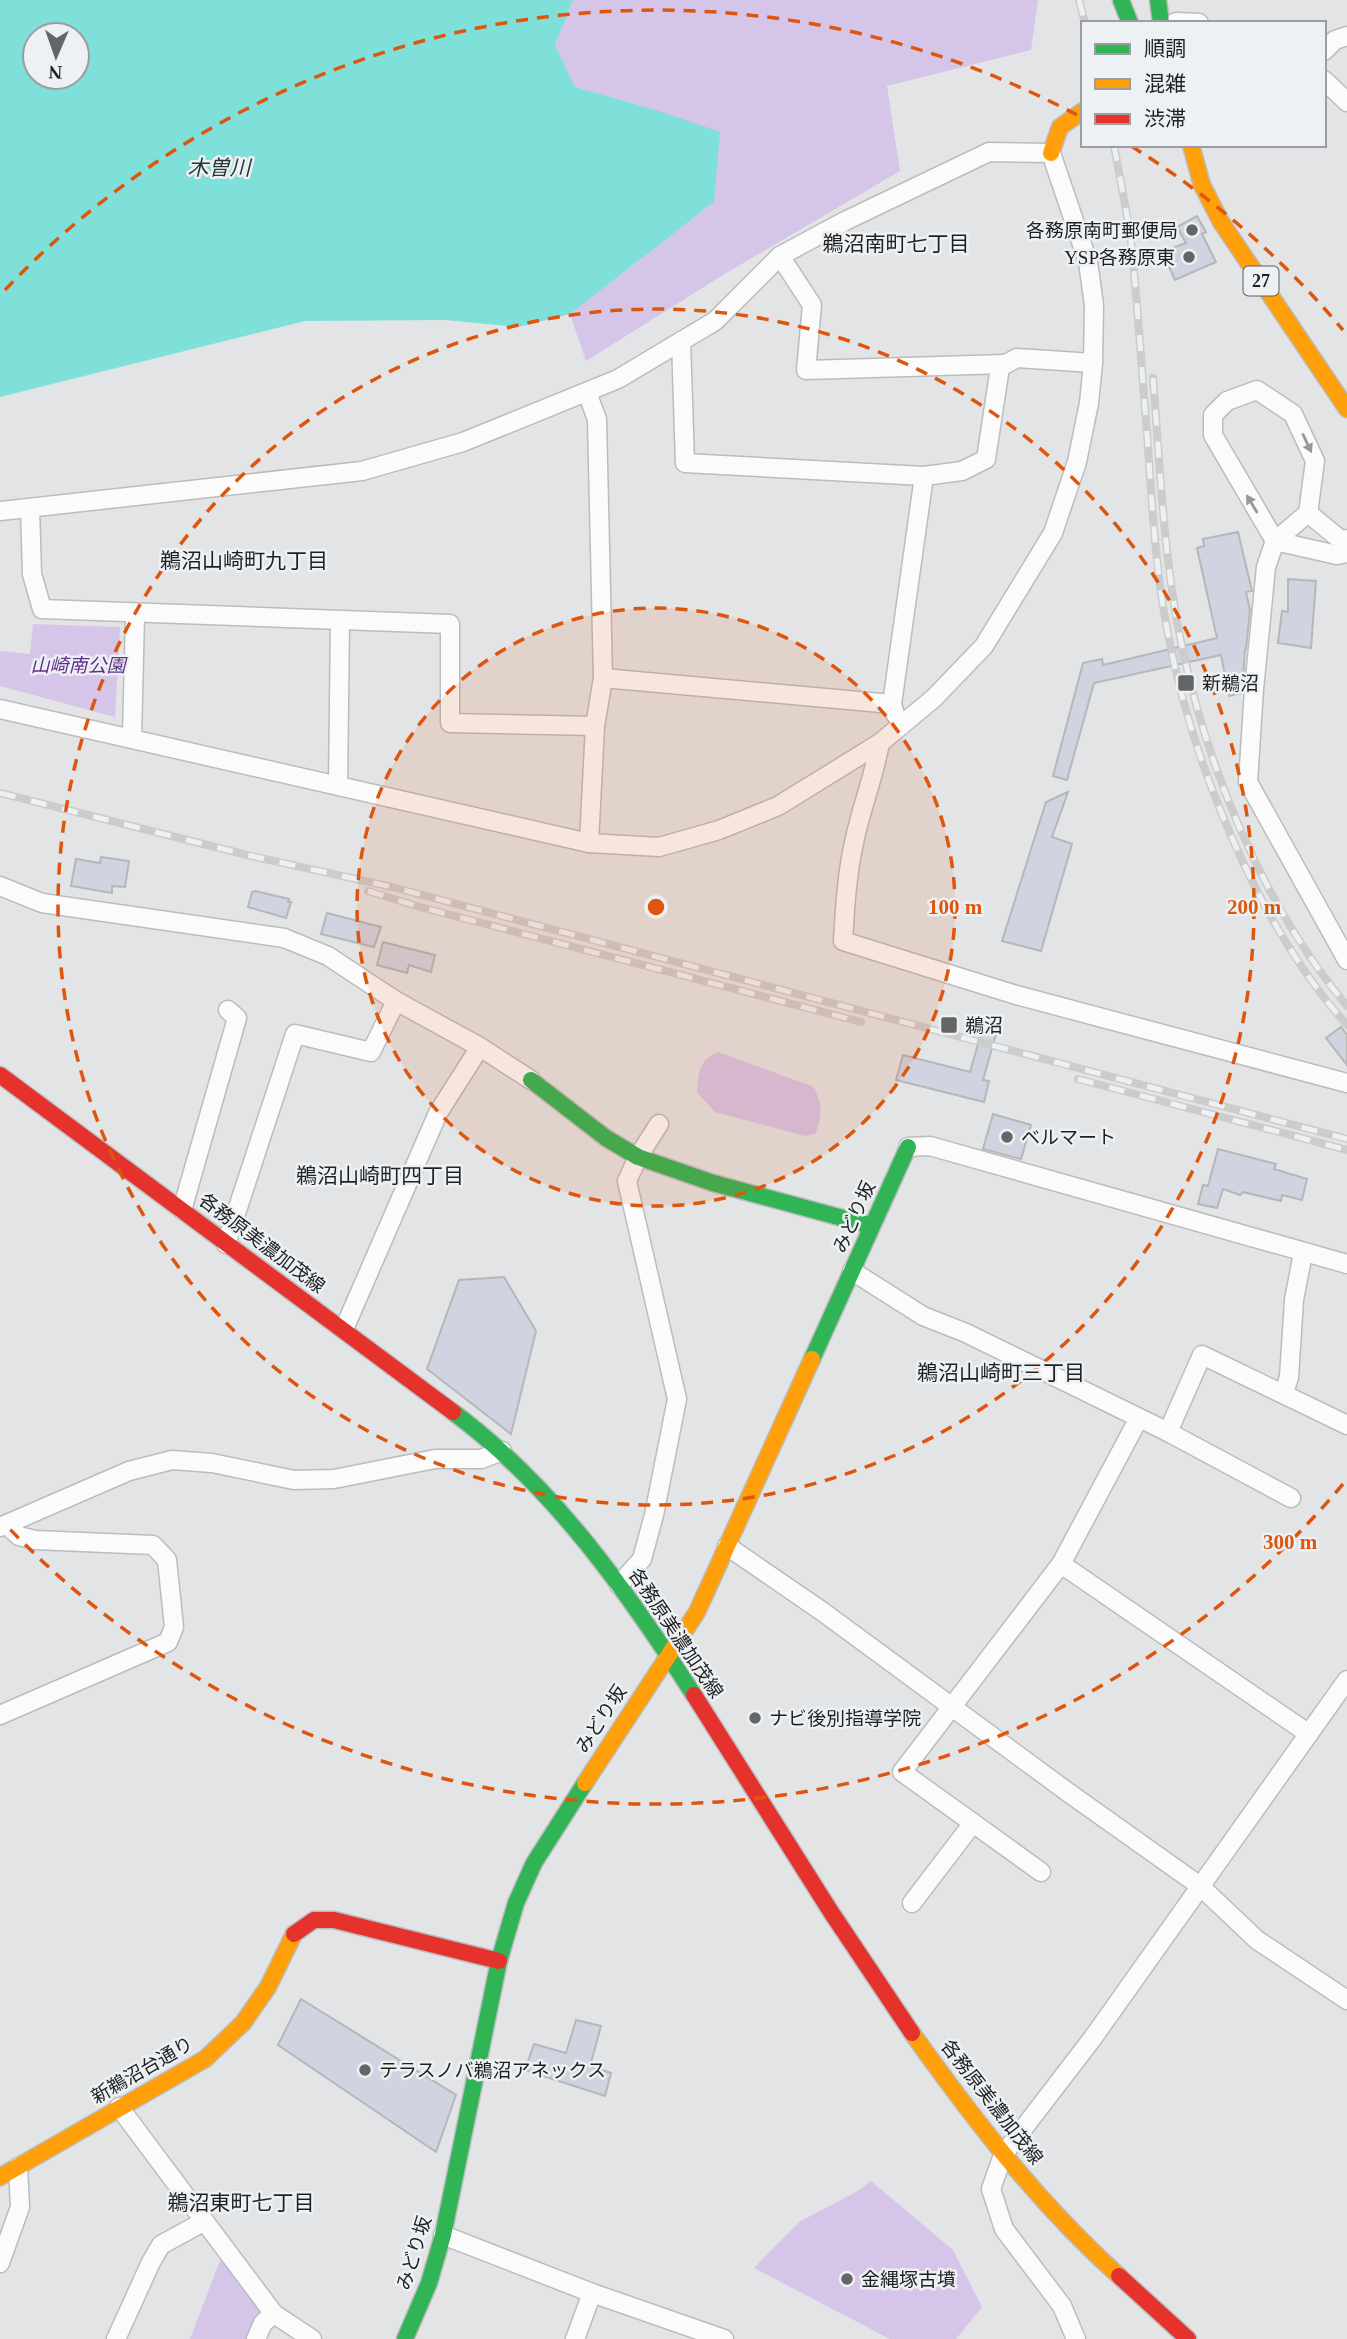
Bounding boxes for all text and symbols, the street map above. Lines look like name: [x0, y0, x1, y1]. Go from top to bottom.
north arrow: [21, 21, 91, 91]
legend: [1081, 21, 1326, 147]
text: 順調: [1144, 37, 1186, 61]
text: N: [48, 62, 63, 83]
text: 混雑: [1144, 72, 1186, 96]
text: 渋滞: [1144, 107, 1186, 131]
water label: 木曽川: [188, 156, 252, 180]
place label: 各務原南町郵便局: [1026, 220, 1178, 241]
marker: 各務原南町郵便局: [1184, 222, 1200, 238]
district label: 鵜沼南町七丁目: [823, 232, 970, 256]
place label: YSP各務原東: [1064, 247, 1175, 268]
marker: YSP各務原東: [1181, 249, 1197, 265]
road number: 27: [1244, 267, 1278, 296]
one-way arrow: [1301, 433, 1312, 453]
one-way arrow: [1246, 495, 1259, 514]
district label: 鵜沼山崎町九丁目: [160, 549, 328, 573]
park label: 山崎南公園: [30, 655, 128, 676]
marker: 新鵜沼: [1176, 673, 1196, 693]
place label: 新鵜沼: [1202, 673, 1259, 694]
centre of rings: [644, 895, 668, 919]
text: 100 m: [928, 895, 983, 919]
text: 200 m: [1227, 895, 1282, 919]
marker: 鵜沼: [939, 1015, 959, 1035]
place label: 鵜沼: [965, 1015, 1003, 1036]
place label: ベルマート: [1021, 1127, 1116, 1148]
marker: ベルマート: [999, 1129, 1015, 1145]
district label: 鵜沼山崎町四丁目: [296, 1164, 464, 1188]
street label: みどり坂: [829, 1178, 879, 1256]
street label: 各務原美濃加茂線: [195, 1189, 329, 1297]
district label: 鵜沼山崎町三丁目: [917, 1361, 1085, 1385]
text: 300 m: [1263, 1530, 1318, 1554]
street label: 各務原美濃加茂線: [625, 1564, 727, 1702]
street label: みどり坂: [571, 1681, 631, 1757]
place label: ナビ後別指導学院: [769, 1708, 921, 1729]
marker: ナビ後別指導学院: [747, 1710, 763, 1726]
street label: 新鵜沼台通り: [87, 2032, 197, 2108]
street label: 各務原美濃加茂線: [937, 2036, 1047, 2168]
place label: テラスノバ鵜沼アネックス: [379, 2060, 606, 2081]
marker: テラスノバ鵜沼アネックス: [357, 2062, 373, 2078]
district label: 鵜沼東町七丁目: [168, 2191, 315, 2215]
street label: みどり坂: [393, 2214, 435, 2292]
place label: 金縄塚古墳: [861, 2269, 956, 2290]
marker: 金縄塚古墳: [839, 2271, 855, 2287]

